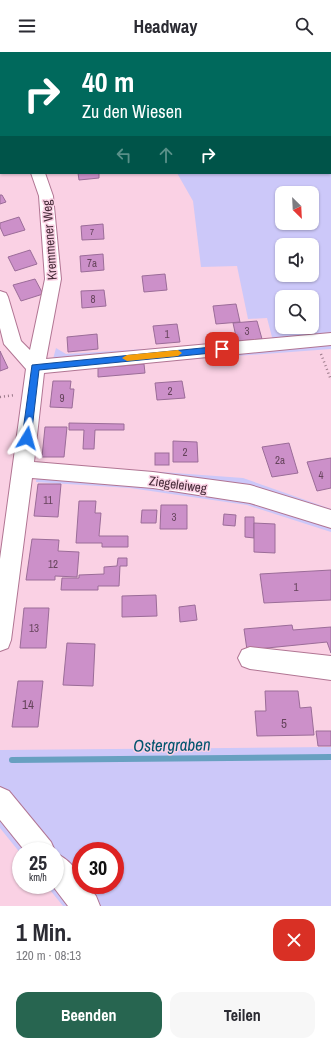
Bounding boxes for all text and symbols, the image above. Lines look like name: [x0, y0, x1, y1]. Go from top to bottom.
text: Headway: [134, 14, 198, 39]
icon: menu: [16, 15, 38, 37]
icon: search: [293, 15, 315, 37]
text: 40 m: [82, 63, 134, 101]
icon: right: [16, 68, 68, 120]
text: Zu den Wiesen: [82, 99, 182, 124]
icon: left: [113, 144, 135, 166]
icon: ahead: [155, 144, 177, 166]
icon: right: [197, 144, 219, 166]
north arrow: [275, 186, 319, 230]
map controls: [275, 186, 319, 334]
street label: Kremmener Weg: [38, 199, 61, 281]
house number: 7: [90, 226, 94, 238]
button: sound: [275, 238, 319, 282]
house number: 7a: [87, 256, 97, 270]
button: search: [275, 290, 319, 334]
house number: 8: [90, 292, 96, 306]
house number: 3: [244, 324, 250, 338]
house number: 1: [164, 327, 170, 341]
pin: [205, 332, 239, 366]
icon: arrive: [211, 338, 233, 360]
house number: 2: [167, 384, 173, 398]
house number: 9: [59, 391, 65, 405]
position arrow: [6, 417, 48, 459]
house number: 2: [182, 445, 188, 459]
house number: 2a: [275, 453, 285, 467]
house number: 4: [318, 468, 324, 482]
street label: Ziegeleiweg: [148, 472, 208, 497]
house number: 11: [43, 493, 53, 507]
house number: 3: [171, 510, 177, 524]
house number: 12: [48, 557, 58, 571]
house number: 1: [293, 580, 299, 594]
house number: 13: [29, 621, 39, 635]
house number: 14: [22, 696, 34, 713]
house number: 5: [281, 715, 287, 732]
water label: Ostergraben: [133, 732, 211, 757]
speed limit sign: 30: [72, 842, 124, 894]
text: 25: [29, 849, 47, 876]
text: km/h: [29, 871, 47, 884]
text: 1 Min.: [16, 916, 72, 948]
button: close: [273, 919, 315, 961]
text: 120 m · 08:13: [16, 947, 81, 964]
button: Beenden: [16, 992, 162, 1038]
button: Teilen: [170, 992, 315, 1038]

